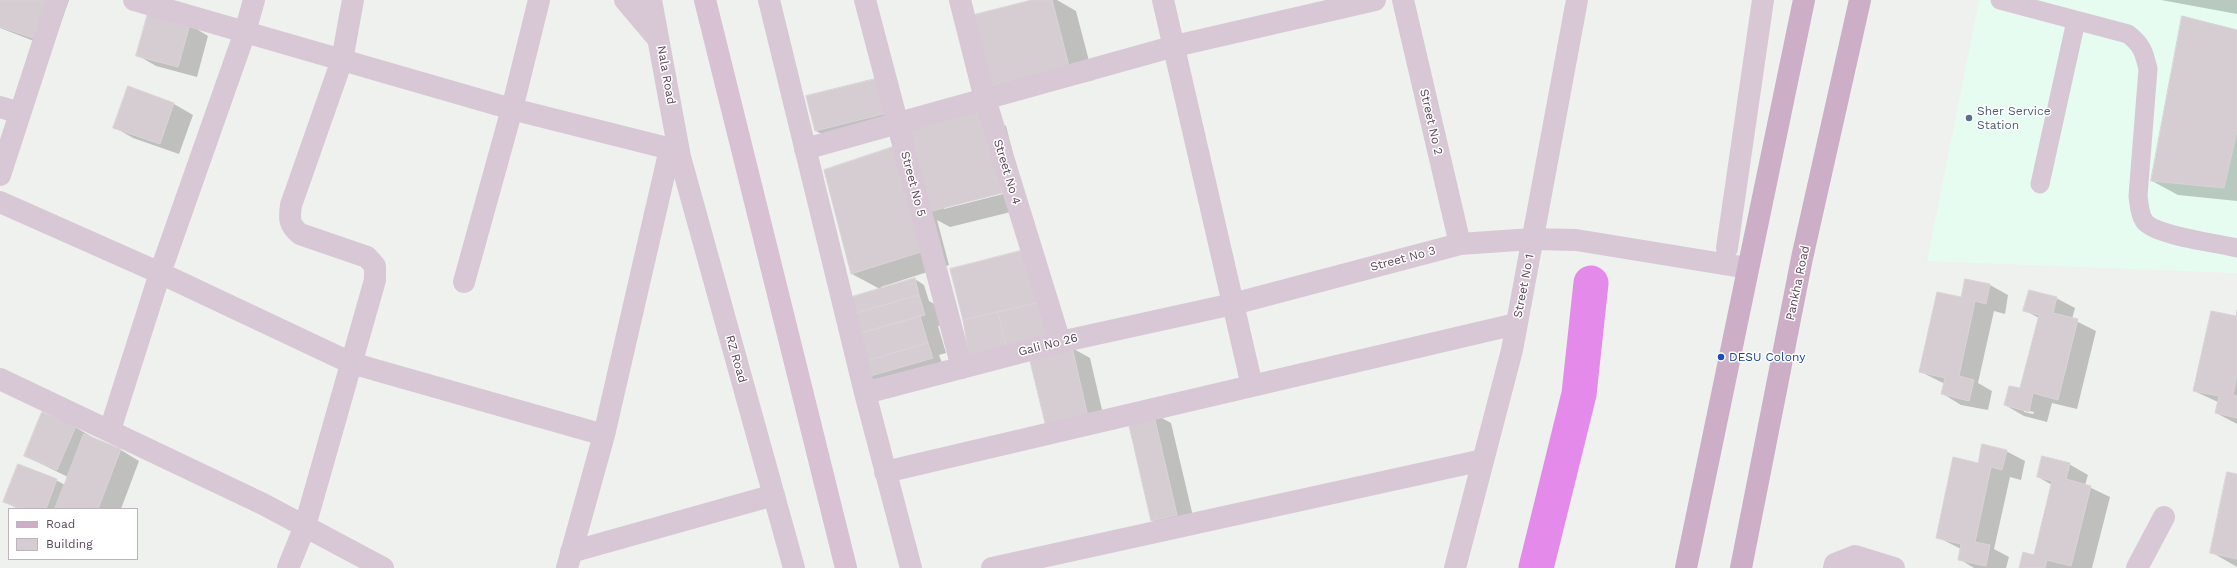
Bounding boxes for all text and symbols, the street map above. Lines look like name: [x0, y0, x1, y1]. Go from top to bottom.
street label: Nala Road: [654, 45, 678, 105]
street label: Street No 2: [1416, 88, 1446, 156]
place label: Sher Service Station: [1977, 104, 2051, 132]
marker: Sher Service Station: [1964, 113, 1974, 123]
street label: Street No 4: [990, 138, 1024, 206]
street label: Street No 5: [897, 150, 929, 218]
street label: Street No 3: [1369, 243, 1437, 275]
street label: Pankha Road: [1783, 244, 1813, 322]
street label: Street No 1: [1511, 253, 1537, 319]
street label: Gali No 26: [1017, 331, 1079, 359]
street label: RZ Road: [722, 334, 750, 384]
place label: DESU Colony: [1729, 350, 1805, 364]
marker: DESU Colony: [1716, 352, 1726, 362]
legend: [8, 508, 138, 560]
text: Road: [46, 517, 75, 531]
text: Building: [46, 537, 93, 551]

